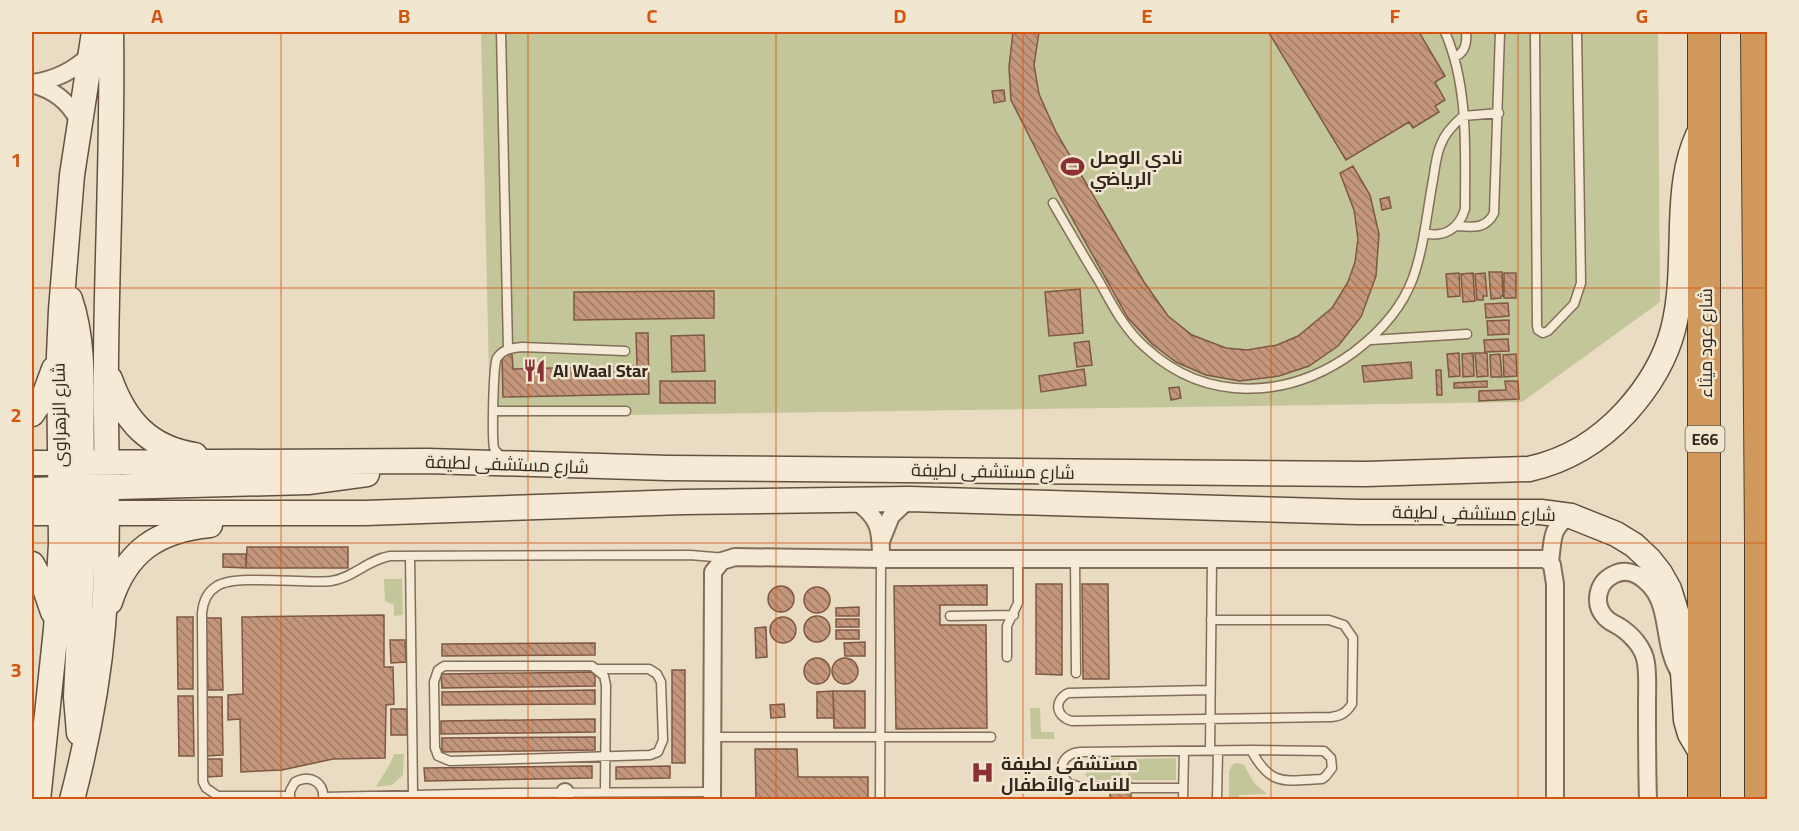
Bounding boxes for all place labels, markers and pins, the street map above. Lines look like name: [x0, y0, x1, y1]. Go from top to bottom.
place label: نادي الوصل الرياضي: [1090, 141, 1183, 195]
sports icon: نادي الوصل الرياضي: [1059, 154, 1085, 180]
place label: Al Waal Star: [553, 354, 648, 387]
restaurant icon: Al Waal Star: [522, 357, 548, 383]
place label: مستشفى لطيفة للنساء والأطفال: [1001, 747, 1138, 801]
hospital icon: مستشفى لطيفة للنساء والأطفال: [970, 760, 996, 786]

